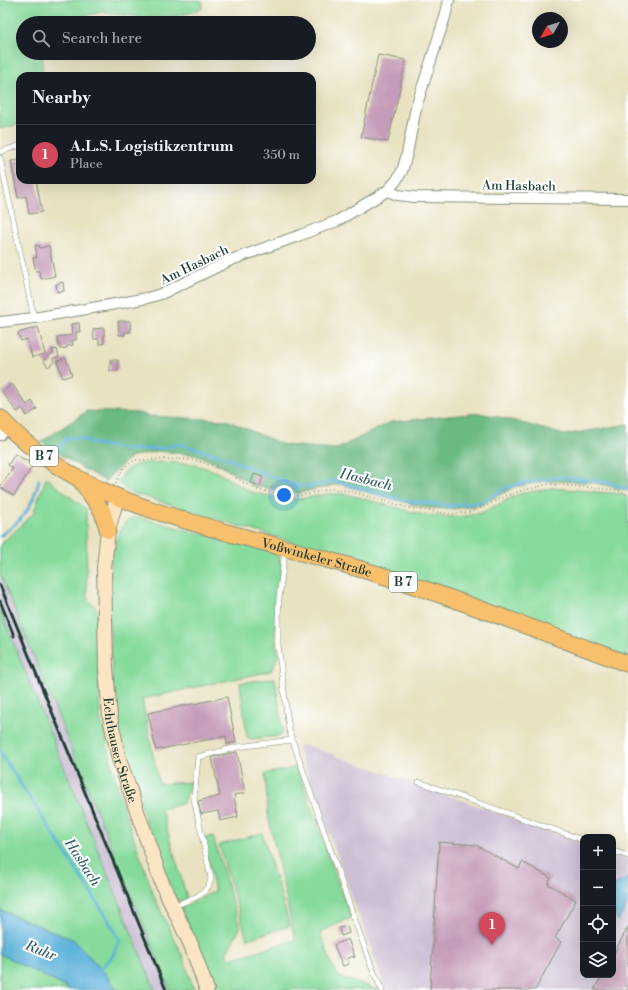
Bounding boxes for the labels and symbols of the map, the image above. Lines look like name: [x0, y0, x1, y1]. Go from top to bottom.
north arrow: [532, 12, 568, 48]
street label: Am Hasbach: [481, 177, 556, 195]
street label: Am Hasbach: [157, 241, 231, 289]
road number: B 7: [30, 446, 58, 466]
water label: Hasbach: [337, 465, 394, 495]
your location: [274, 485, 294, 505]
street label: Voßwinkeler Straße: [259, 535, 374, 581]
road number: B 7: [389, 572, 417, 592]
street label: Echthauser Straße: [99, 697, 141, 805]
water label: Hasbach: [60, 835, 104, 890]
pin: 1: [479, 912, 505, 945]
water label: Ruhr: [22, 936, 60, 966]

